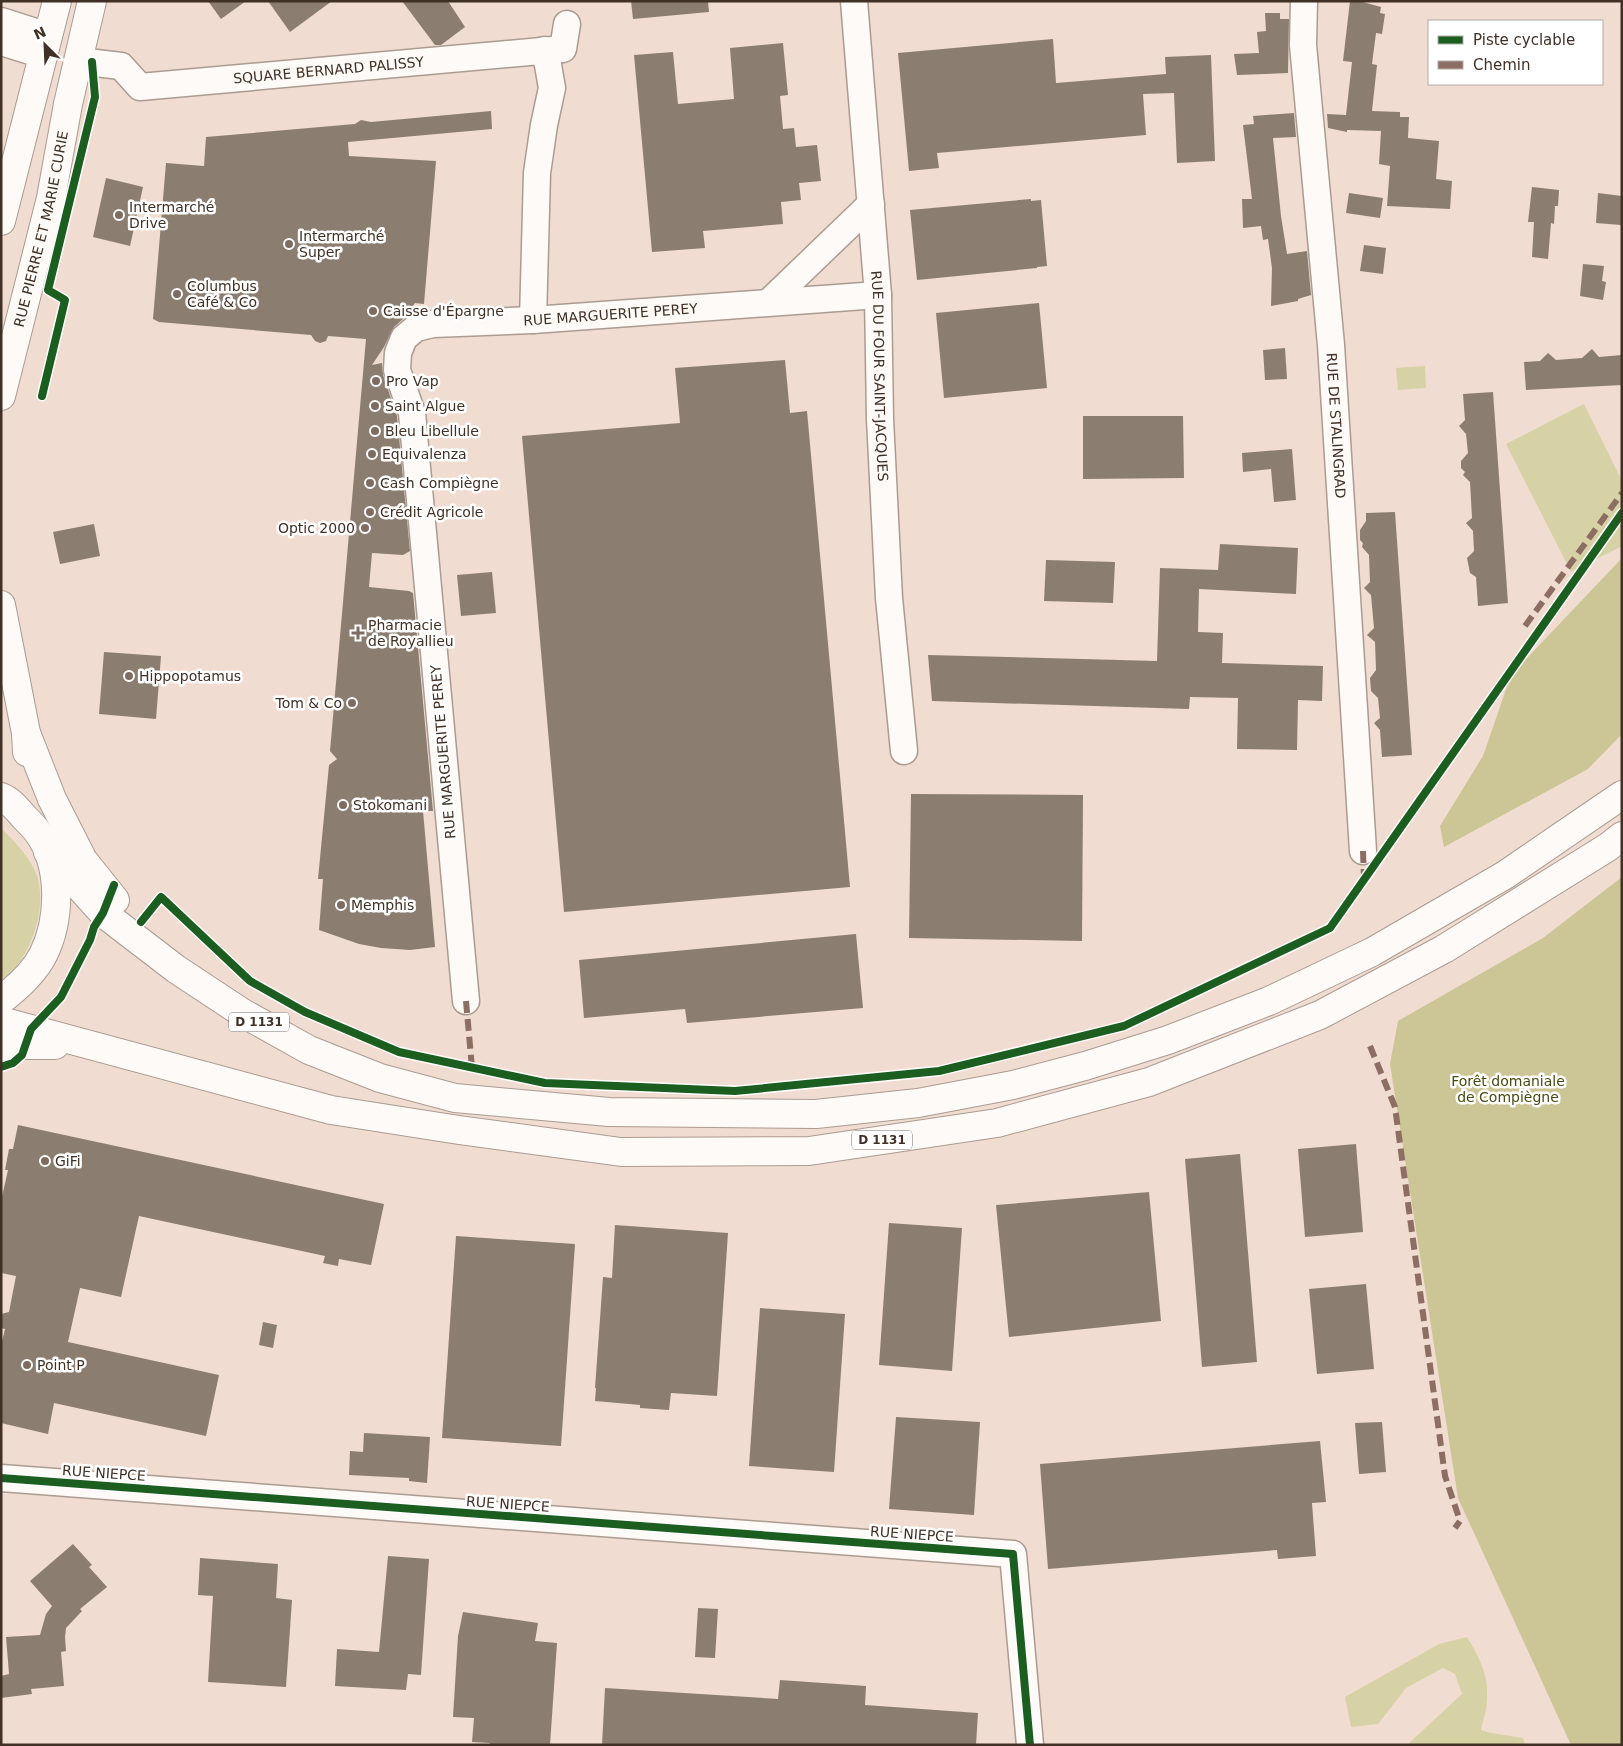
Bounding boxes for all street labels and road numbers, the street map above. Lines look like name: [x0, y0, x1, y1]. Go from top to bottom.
street label: SQUARE BERNARD PALISSY: [233, 53, 425, 87]
street label: RUE PIERRE ET MARIE CURIE: [11, 129, 71, 329]
street label: RUE DU FOUR SAINT-JACQUES: [868, 270, 891, 482]
street label: RUE MARGUERITE PEREY: [523, 300, 699, 328]
street label: RUE DE STALINGRAD: [1323, 352, 1349, 499]
street label: RUE MARGUERITE PEREY: [427, 664, 459, 840]
road number: D 1131: [229, 1012, 289, 1032]
road number: D 1131: [852, 1130, 912, 1150]
street label: RUE NIEPCE: [62, 1462, 146, 1484]
street label: RUE NIEPCE: [466, 1493, 550, 1515]
street label: RUE NIEPCE: [870, 1523, 954, 1545]

